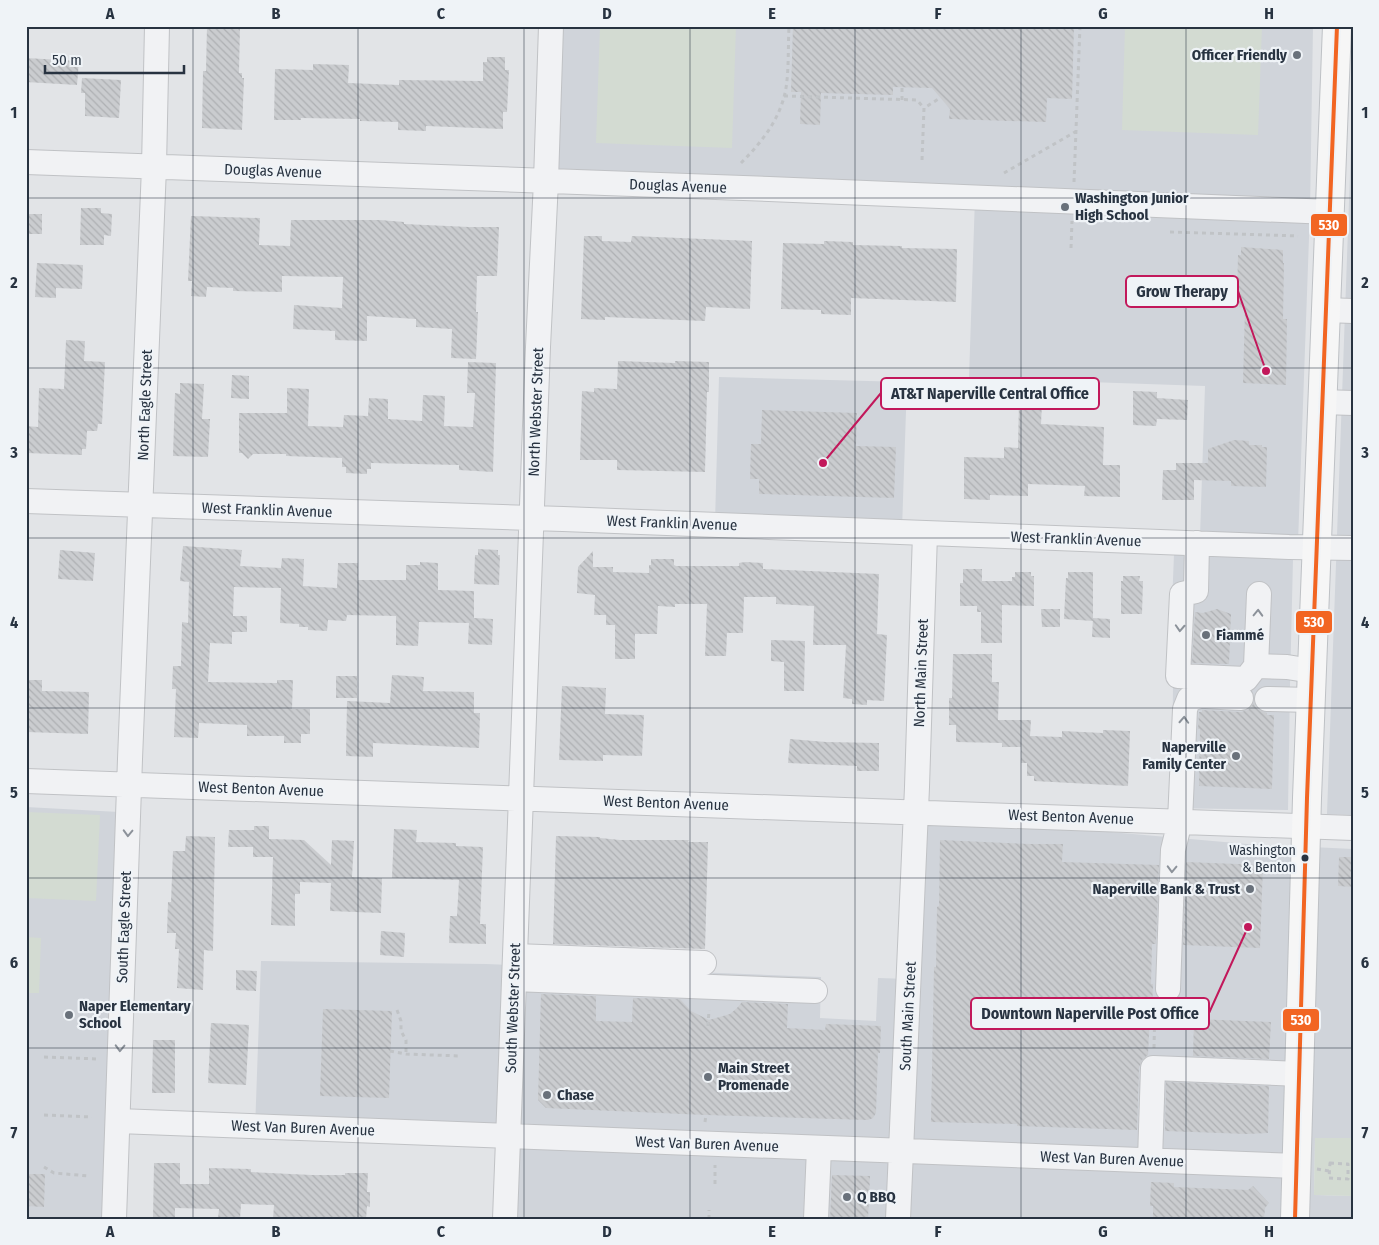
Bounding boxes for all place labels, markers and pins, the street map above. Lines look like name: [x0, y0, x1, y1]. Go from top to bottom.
place label: Officer Friendly: [1192, 46, 1288, 64]
marker: Officer Friendly: [1291, 49, 1303, 61]
place label: Washington Junior High School: [1075, 189, 1189, 224]
marker: Washington Junior High School: [1059, 201, 1071, 213]
callout: Grow Therapy: [1126, 276, 1238, 307]
callout: AT&T Naperville Central Office: [881, 378, 1099, 409]
place label: Fiammé: [1216, 626, 1265, 644]
marker: Fiammé: [1200, 629, 1212, 641]
place label: Naperville Family Center: [1142, 738, 1227, 773]
marker: Naperville Family Center: [1230, 750, 1242, 762]
place label: Washington & Benton: [1229, 842, 1296, 876]
marker: Washington & Benton: [1300, 853, 1310, 863]
place label: Naperville Bank & Trust: [1093, 880, 1241, 898]
marker: Naperville Bank & Trust: [1244, 883, 1256, 895]
place label: Naper Elementary School: [79, 997, 191, 1032]
callout: Downtown Naperville Post Office: [971, 998, 1209, 1029]
marker: Naper Elementary School: [63, 1009, 75, 1021]
place label: Main Street Promenade: [718, 1059, 790, 1094]
marker: Main Street Promenade: [702, 1071, 714, 1083]
place label: Chase: [557, 1086, 595, 1104]
marker: Chase: [541, 1089, 553, 1101]
place label: Q BBQ: [857, 1188, 896, 1206]
marker: Q BBQ: [841, 1191, 853, 1203]

